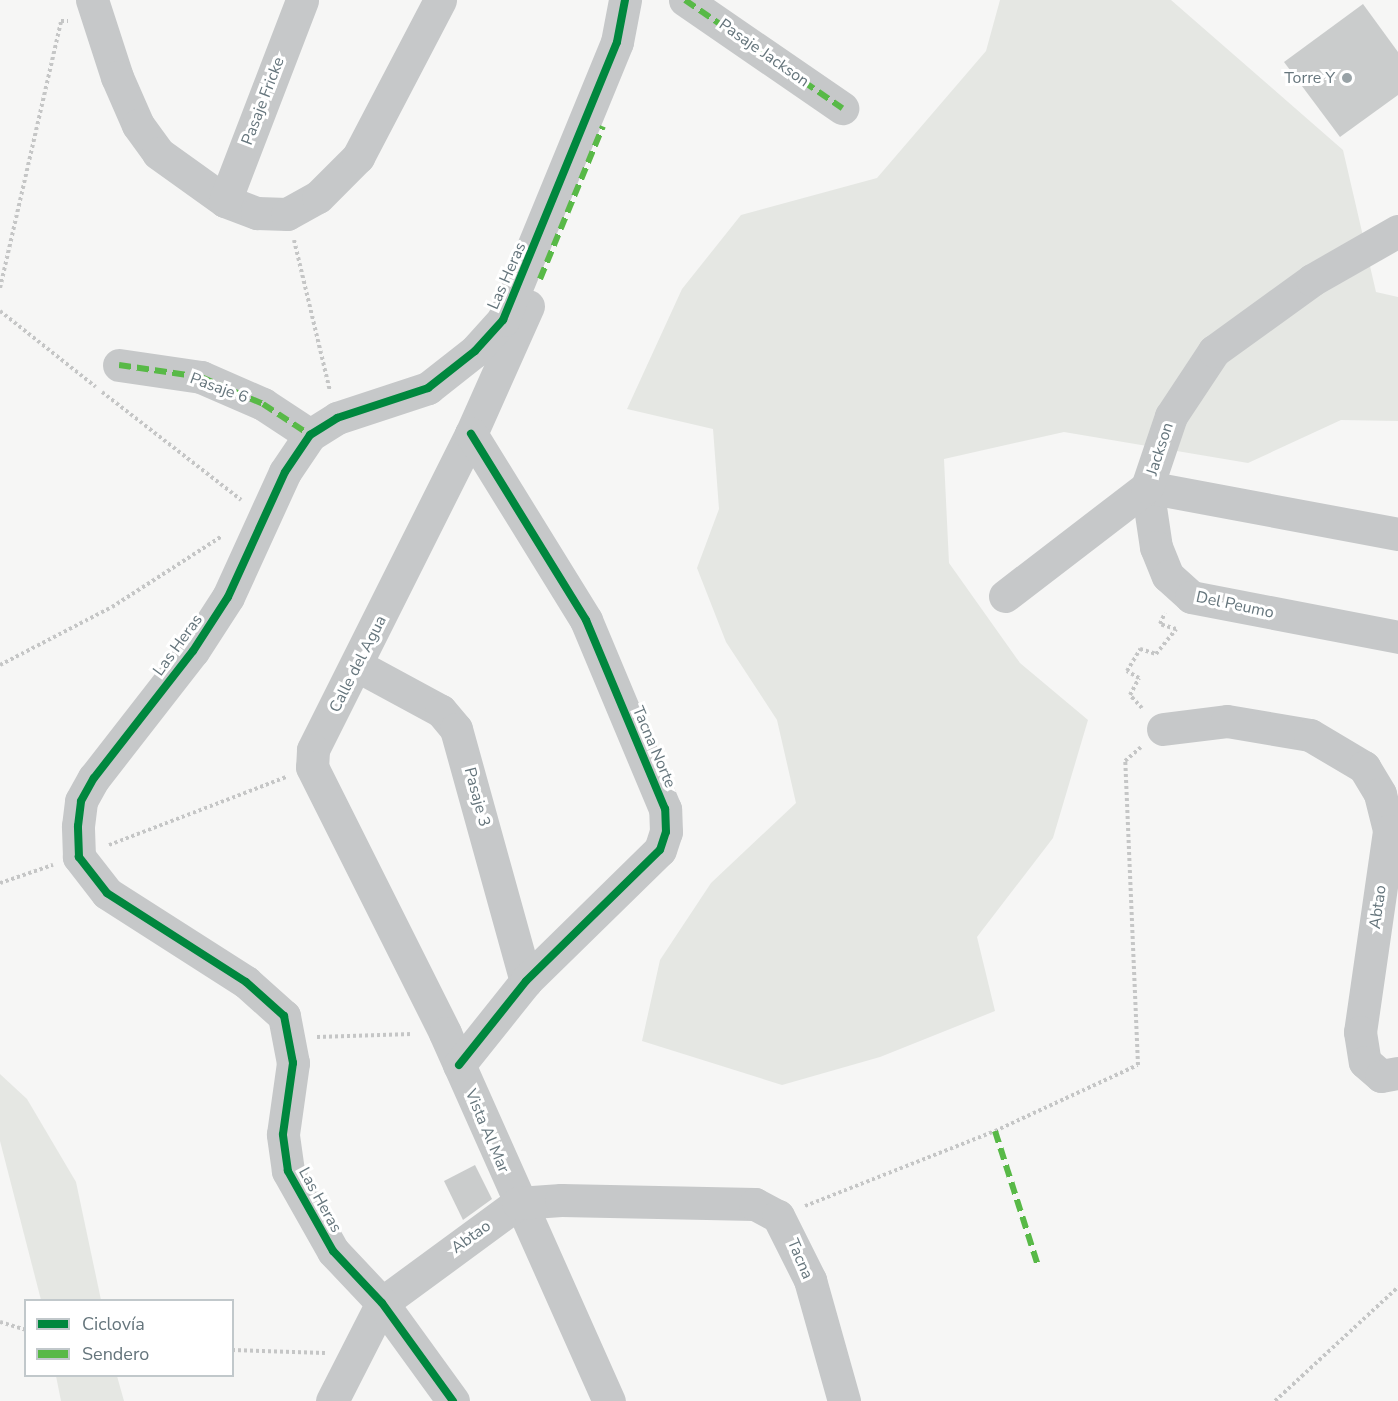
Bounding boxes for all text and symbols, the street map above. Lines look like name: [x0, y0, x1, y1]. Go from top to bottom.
street label: Pasaje Jackson: [715, 15, 813, 91]
street label: Pasaje Fricke: [237, 54, 289, 148]
place label: Torre Y: [1284, 68, 1335, 88]
marker: Torre Y: [1340, 71, 1354, 85]
street label: Las Heras: [484, 239, 530, 313]
street label: Pasaje 6: [187, 369, 251, 407]
street label: Jackson: [1142, 420, 1178, 478]
street label: Del Peumo: [1194, 587, 1276, 623]
street label: Las Heras: [149, 610, 207, 680]
street label: Calle del Agua: [325, 612, 391, 716]
street label: Tacna Norte: [628, 703, 680, 791]
street label: Pasaje 3: [460, 765, 494, 829]
street label: Abtao: [1365, 884, 1391, 930]
street label: Vista Al Mar: [461, 1086, 513, 1176]
street label: Las Heras: [294, 1164, 346, 1236]
street label: Abtao: [448, 1216, 494, 1258]
street label: Tacna: [783, 1236, 817, 1282]
legend: [24, 1299, 234, 1377]
text: Ciclovía: [82, 1312, 145, 1336]
text: Sendero: [82, 1342, 149, 1366]

